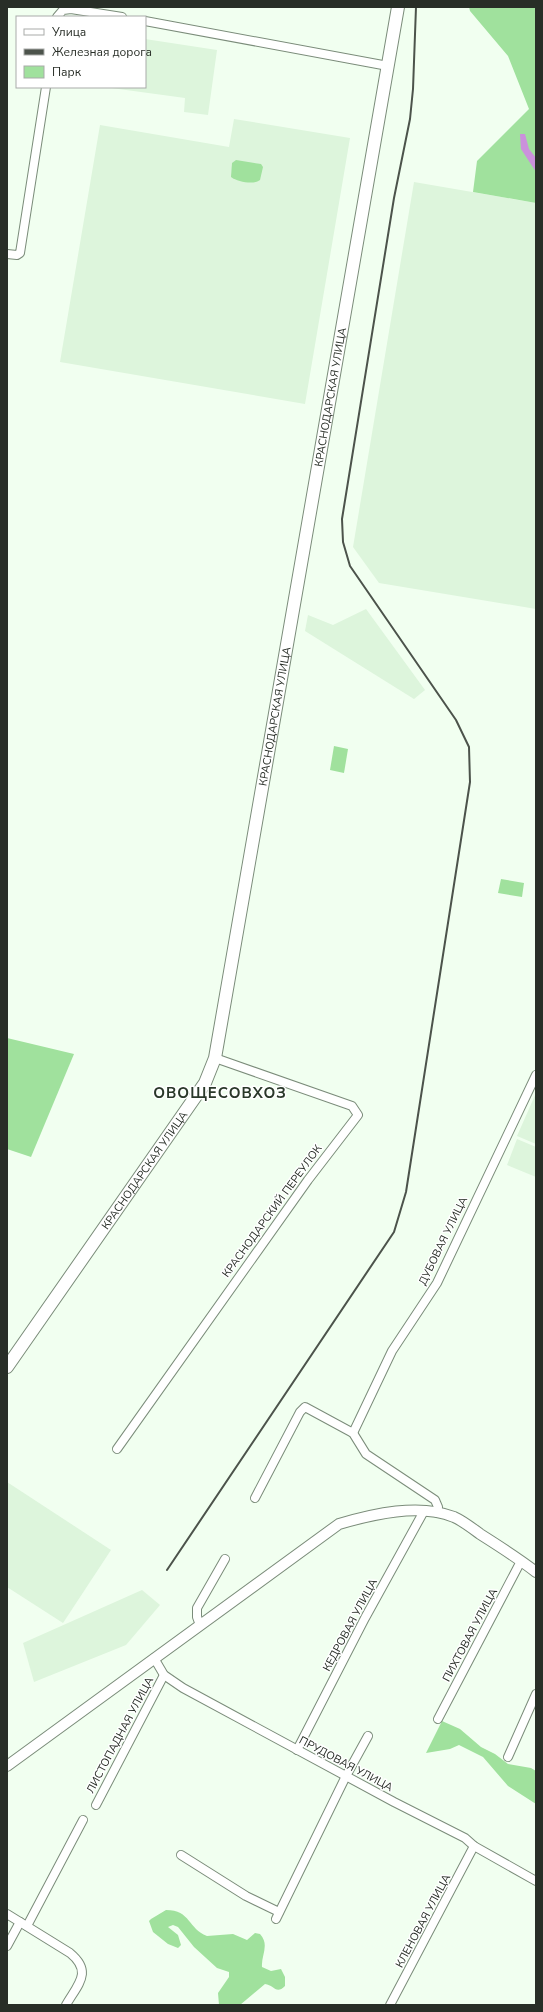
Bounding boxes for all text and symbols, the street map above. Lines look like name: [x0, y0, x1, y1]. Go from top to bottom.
legend: [16, 16, 146, 88]
text: Улица: [51, 24, 86, 40]
text: Железная дорога: [52, 44, 152, 60]
text: Парк: [52, 64, 82, 80]
street label: КРАСНОДАРСКАЯ УЛИЦА: [311, 326, 350, 468]
street label: КРАСНОДАРСКАЯ УЛИЦА: [255, 646, 294, 787]
district label: ОВОЩЕСОВХОЗ: [153, 1083, 287, 1103]
street label: КРАСНОДАРСКАЯ УЛИЦА: [98, 1108, 191, 1232]
street label: КРАСНОДАРСКИЙ ПЕРЕУЛОК: [219, 1142, 325, 1280]
street label: ДУБОВАЯ УЛИЦА: [415, 1194, 471, 1288]
street label: КЕДРОВАЯ УЛИЦА: [319, 1576, 381, 1674]
street label: ПИХТОВАЯ УЛИЦА: [439, 1586, 501, 1684]
street label: ЛИСТОПАДНАЯ УЛИЦА: [83, 1674, 157, 1796]
street label: ПРУДОВАЯ УЛИЦА: [296, 1733, 396, 1795]
street label: КЛЕНОВАЯ УЛИЦА: [392, 1872, 454, 1970]

